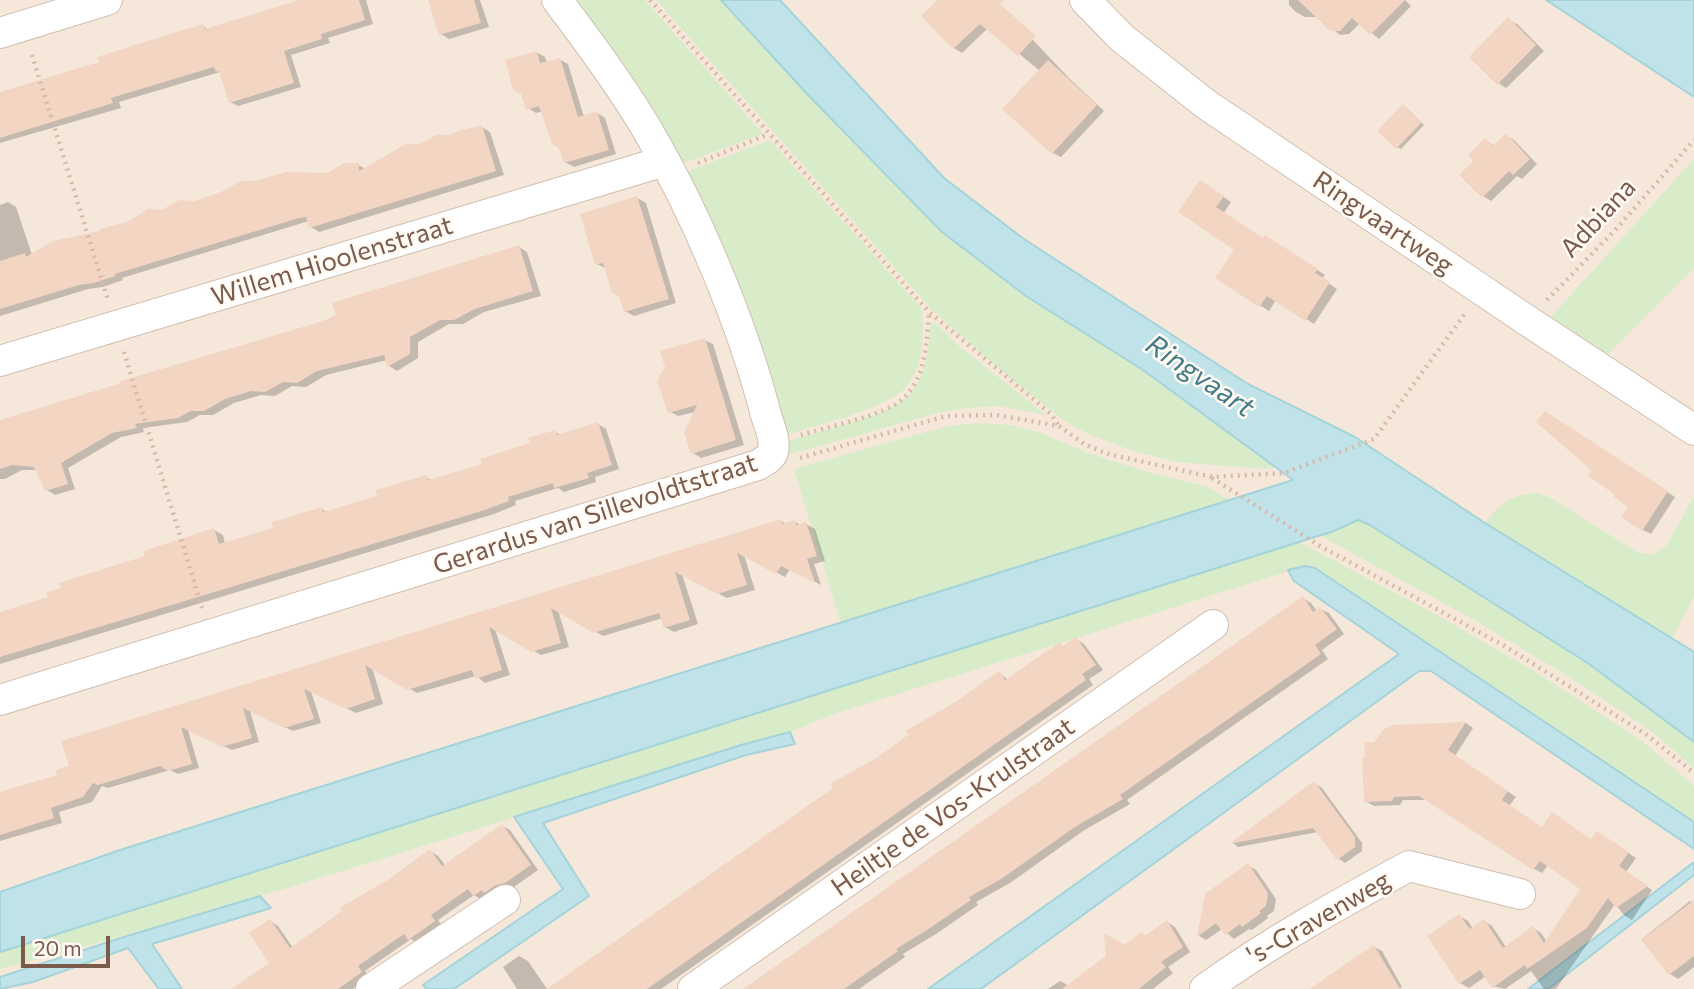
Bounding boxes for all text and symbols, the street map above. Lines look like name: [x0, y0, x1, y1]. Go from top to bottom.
street label: Ringvaartweg: [1307, 165, 1459, 281]
street label: Adbiana: [1554, 172, 1642, 264]
street label: Willem Hioolenstraat: [208, 209, 456, 313]
water label: Ringvaart: [1140, 328, 1260, 424]
street label: Gerardus van Sillevoldtstraat: [429, 447, 761, 581]
street label: Heiltje de Vos-Krulstraat: [825, 711, 1081, 903]
street label: 's-Gravenweg: [1242, 865, 1396, 971]
scale bar: [24, 922, 114, 966]
text: 20 m: [34, 935, 82, 960]

